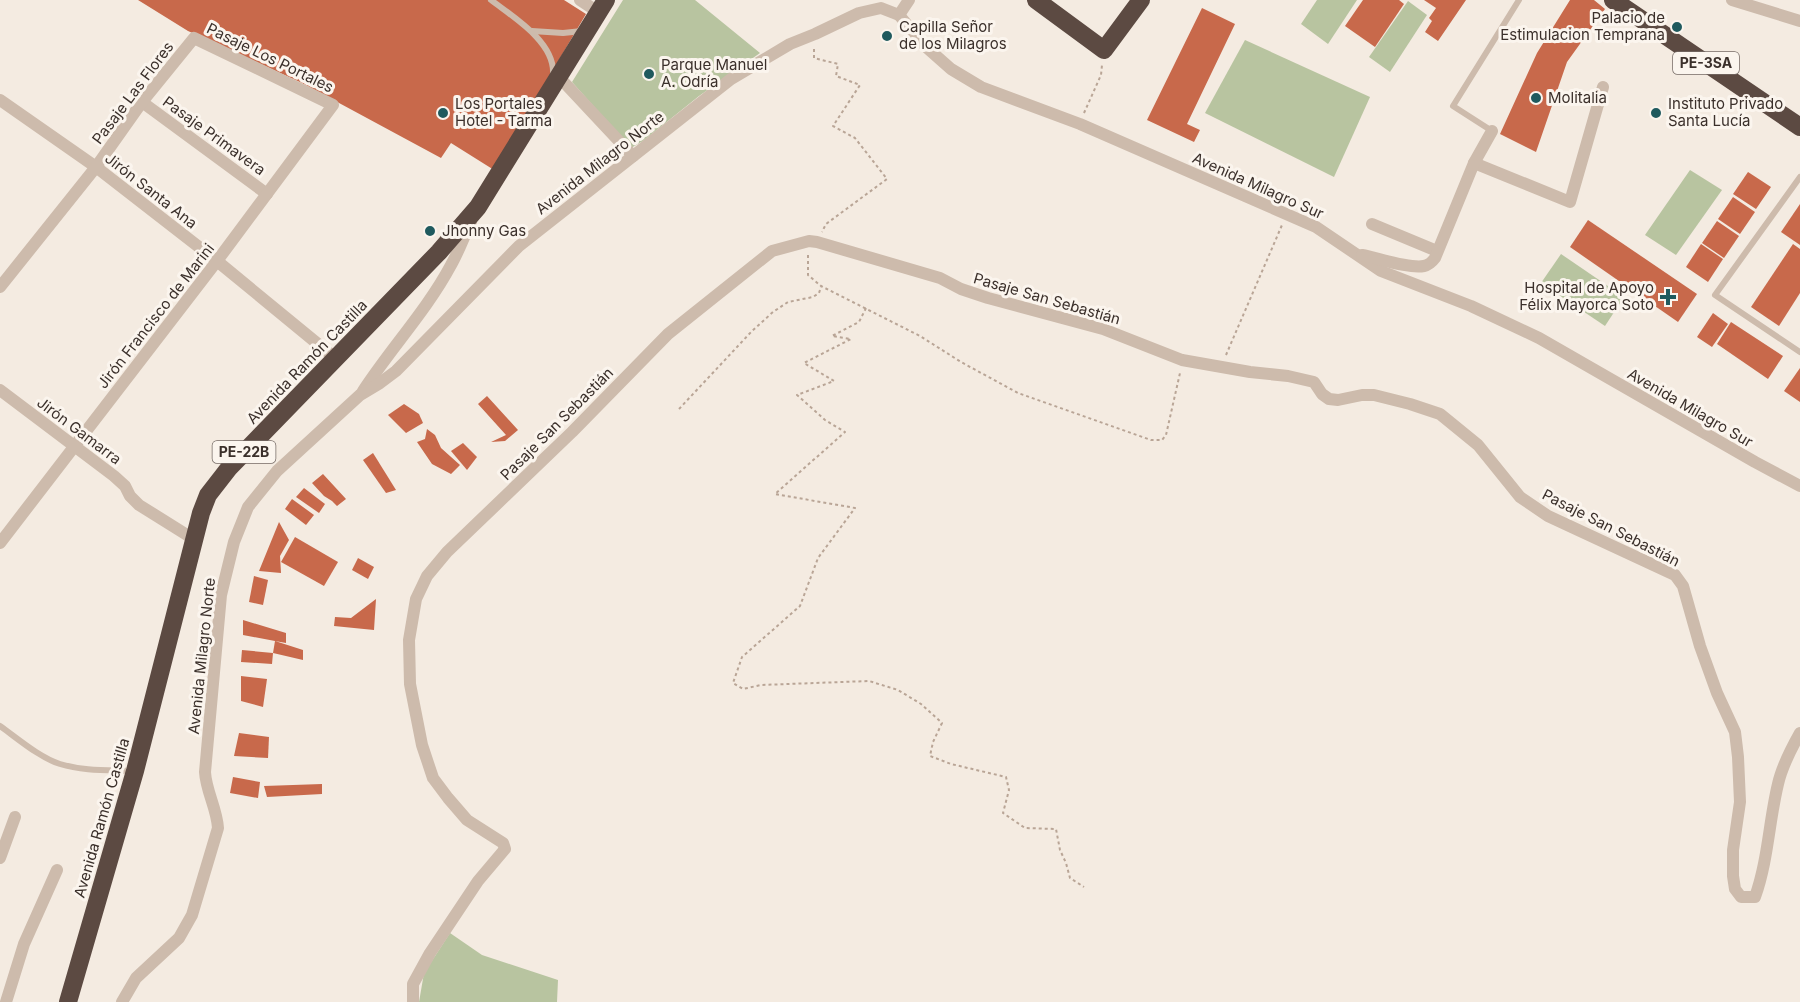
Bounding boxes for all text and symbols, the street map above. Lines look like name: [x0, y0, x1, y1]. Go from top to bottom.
place label: Palacio de Estimulacion Temprana: [1500, 8, 1665, 44]
place label: Capilla Señor de los Milagros: [899, 17, 1007, 53]
street label: Pasaje Los Portales: [204, 19, 337, 97]
marker: Palacio de Estimulacion Temprana: [1670, 20, 1684, 34]
marker: Capilla Señor de los Milagros: [880, 29, 894, 43]
street label: Pasaje Las Flores: [88, 38, 177, 148]
road number: PE-3SA: [1673, 52, 1739, 74]
place label: Parque Manuel A. Odría: [661, 55, 768, 91]
marker: Parque Manuel A. Odría: [642, 67, 656, 81]
place label: Molitalia: [1548, 88, 1607, 107]
marker: Molitalia: [1529, 91, 1543, 105]
street label: Pasaje Primavera: [159, 92, 269, 179]
place label: Los Portales Hotel - Tarma: [455, 94, 552, 130]
place label: Instituto Privado Santa Lucía: [1668, 94, 1783, 130]
marker: Los Portales Hotel - Tarma: [436, 106, 450, 120]
marker: Instituto Privado Santa Lucía: [1649, 106, 1663, 120]
street label: Avenida Milagro Norte: [532, 107, 668, 219]
street label: Avenida Milagro Sur: [1190, 148, 1327, 223]
street label: Jirón Santa Ana: [101, 149, 201, 233]
place label: Jhonny Gas: [442, 221, 526, 240]
marker: Jhonny Gas: [423, 224, 437, 238]
street label: Jirón Francisco de Marini: [93, 239, 218, 392]
street label: Pasaje San Sebastián: [971, 268, 1123, 329]
place label: Hospital de Apoyo Félix Mayorca Soto: [1519, 278, 1654, 314]
marker: Hospital de Apoyo Félix Mayorca Soto: [1659, 288, 1677, 306]
street label: Avenida Ramón Castilla: [242, 296, 371, 428]
street label: Pasaje San Sebastián: [496, 363, 617, 484]
street label: Avenida Milagro Sur: [1624, 364, 1757, 451]
street label: Jirón Gamarra: [33, 393, 125, 469]
road number: PE-22B: [212, 441, 276, 463]
street label: Pasaje San Sebastián: [1539, 485, 1683, 571]
street label: Avenida Milagro Norte: [184, 577, 219, 735]
street label: Avenida Ramón Castilla: [70, 736, 133, 900]

